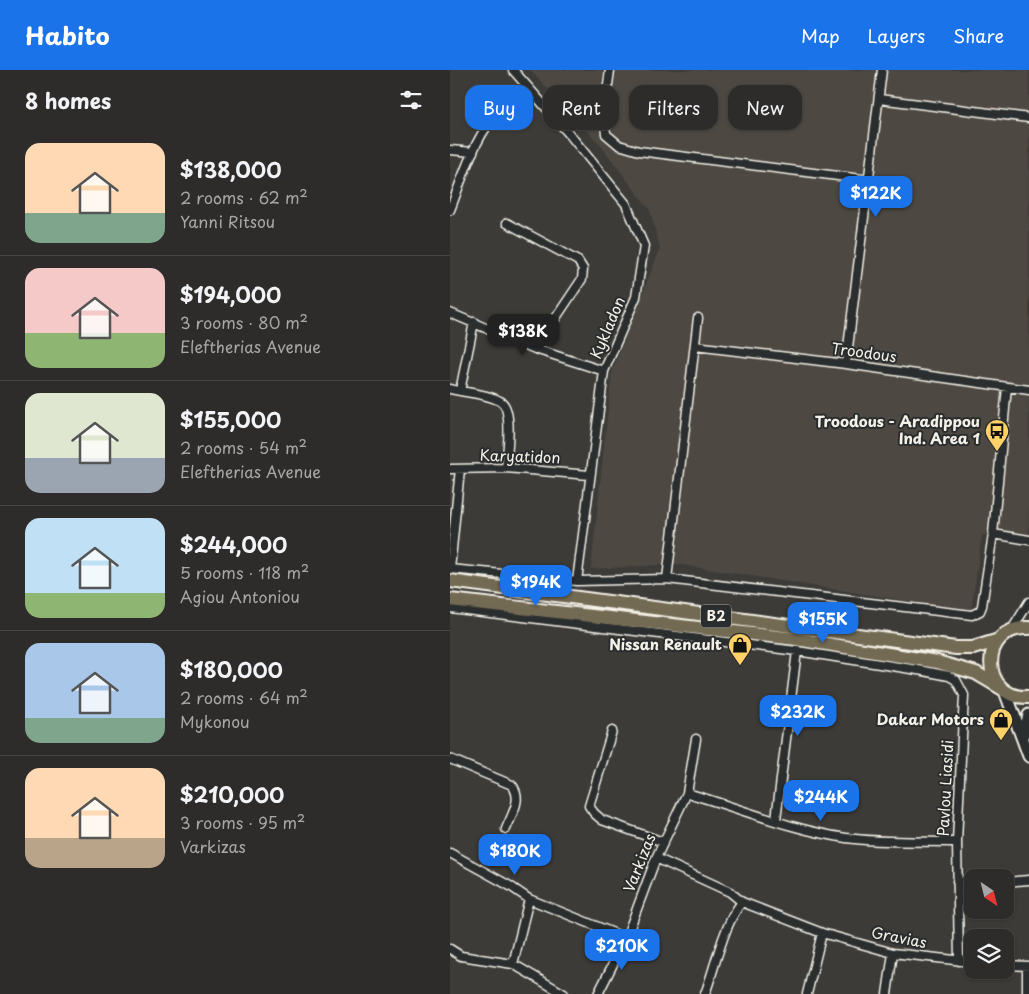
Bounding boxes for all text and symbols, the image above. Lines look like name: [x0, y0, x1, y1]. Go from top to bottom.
text: Habito: [25, 17, 110, 53]
text: Map: [801, 22, 840, 49]
text: Layers: [868, 22, 925, 49]
text: Share: [953, 22, 1004, 49]
text: 8 homes: [25, 84, 111, 116]
chip: Buy: [465, 85, 533, 130]
chip: Rent: [543, 85, 619, 130]
chip: Filters: [629, 85, 718, 130]
chip: New: [728, 85, 802, 130]
icon: filters: [397, 86, 425, 114]
text: $138,000: [180, 153, 281, 185]
icon: home: [65, 163, 125, 223]
pin: $122K: [841, 176, 911, 218]
text: $122K: [850, 180, 902, 204]
text: 2 rooms · 62 m²: [180, 185, 308, 209]
text: Yanni Ritsou: [180, 209, 275, 233]
text: $194,000: [180, 278, 281, 310]
icon: home: [65, 288, 125, 348]
street label: Kykladon: [583, 293, 630, 362]
text: 3 rooms · 80 m²: [180, 310, 308, 334]
pin: $138K: [488, 314, 558, 356]
text: $138K: [498, 318, 548, 342]
text: Eleftherias Avenue: [180, 334, 321, 358]
street label: Troodous: [830, 336, 898, 367]
text: $155,000: [180, 403, 281, 435]
place label: Troodous - Aradippou Ind. Area 1: [815, 409, 980, 449]
icon: home: [65, 413, 125, 473]
bus stop icon: Troodous - Aradippou Ind. Area 1: [984, 418, 1010, 452]
text: 2 rooms · 54 m²: [180, 435, 307, 459]
street label: Karyatidon: [479, 443, 561, 468]
text: Eleftherias Avenue: [180, 459, 321, 483]
text: $244,000: [180, 528, 287, 560]
icon: home: [65, 538, 125, 598]
text: 5 rooms · 118 m²: [180, 560, 309, 584]
pin: $194K: [501, 564, 571, 607]
text: $194K: [511, 569, 561, 593]
text: Agiou Antoniou: [180, 584, 300, 608]
pin: $155K: [788, 602, 858, 644]
road number: B2: [701, 604, 731, 628]
text: $155K: [798, 606, 848, 630]
place label: Nissan Renault: [609, 632, 722, 655]
shop icon: Nissan Renault: [727, 632, 753, 666]
text: $180,000: [180, 653, 283, 685]
icon: home: [65, 663, 125, 723]
text: 2 rooms · 64 m²: [180, 685, 308, 709]
pin: $232K: [763, 694, 833, 737]
text: $232K: [771, 699, 825, 723]
place label: Dakar Motors: [877, 707, 984, 730]
shop icon: Dakar Motors: [988, 707, 1014, 741]
text: Mykonou: [180, 709, 250, 733]
street label: Pavlou Liasidi: [930, 739, 959, 837]
text: $210,000: [180, 778, 284, 810]
pin: $244K: [786, 780, 856, 822]
text: $244K: [794, 784, 848, 808]
icon: home: [65, 788, 125, 848]
text: 3 rooms · 95 m²: [180, 810, 305, 834]
street label: Varkizas: [616, 829, 661, 895]
text: Varkizas: [180, 834, 246, 858]
pin: $180K: [480, 834, 550, 876]
text: $180K: [489, 838, 541, 862]
north arrow: [964, 869, 1014, 919]
map controls: [964, 869, 1014, 979]
street label: Gravias: [870, 920, 929, 953]
pin: $210K: [587, 928, 657, 971]
button: layers: [964, 929, 1014, 979]
text: $210K: [596, 933, 648, 957]

